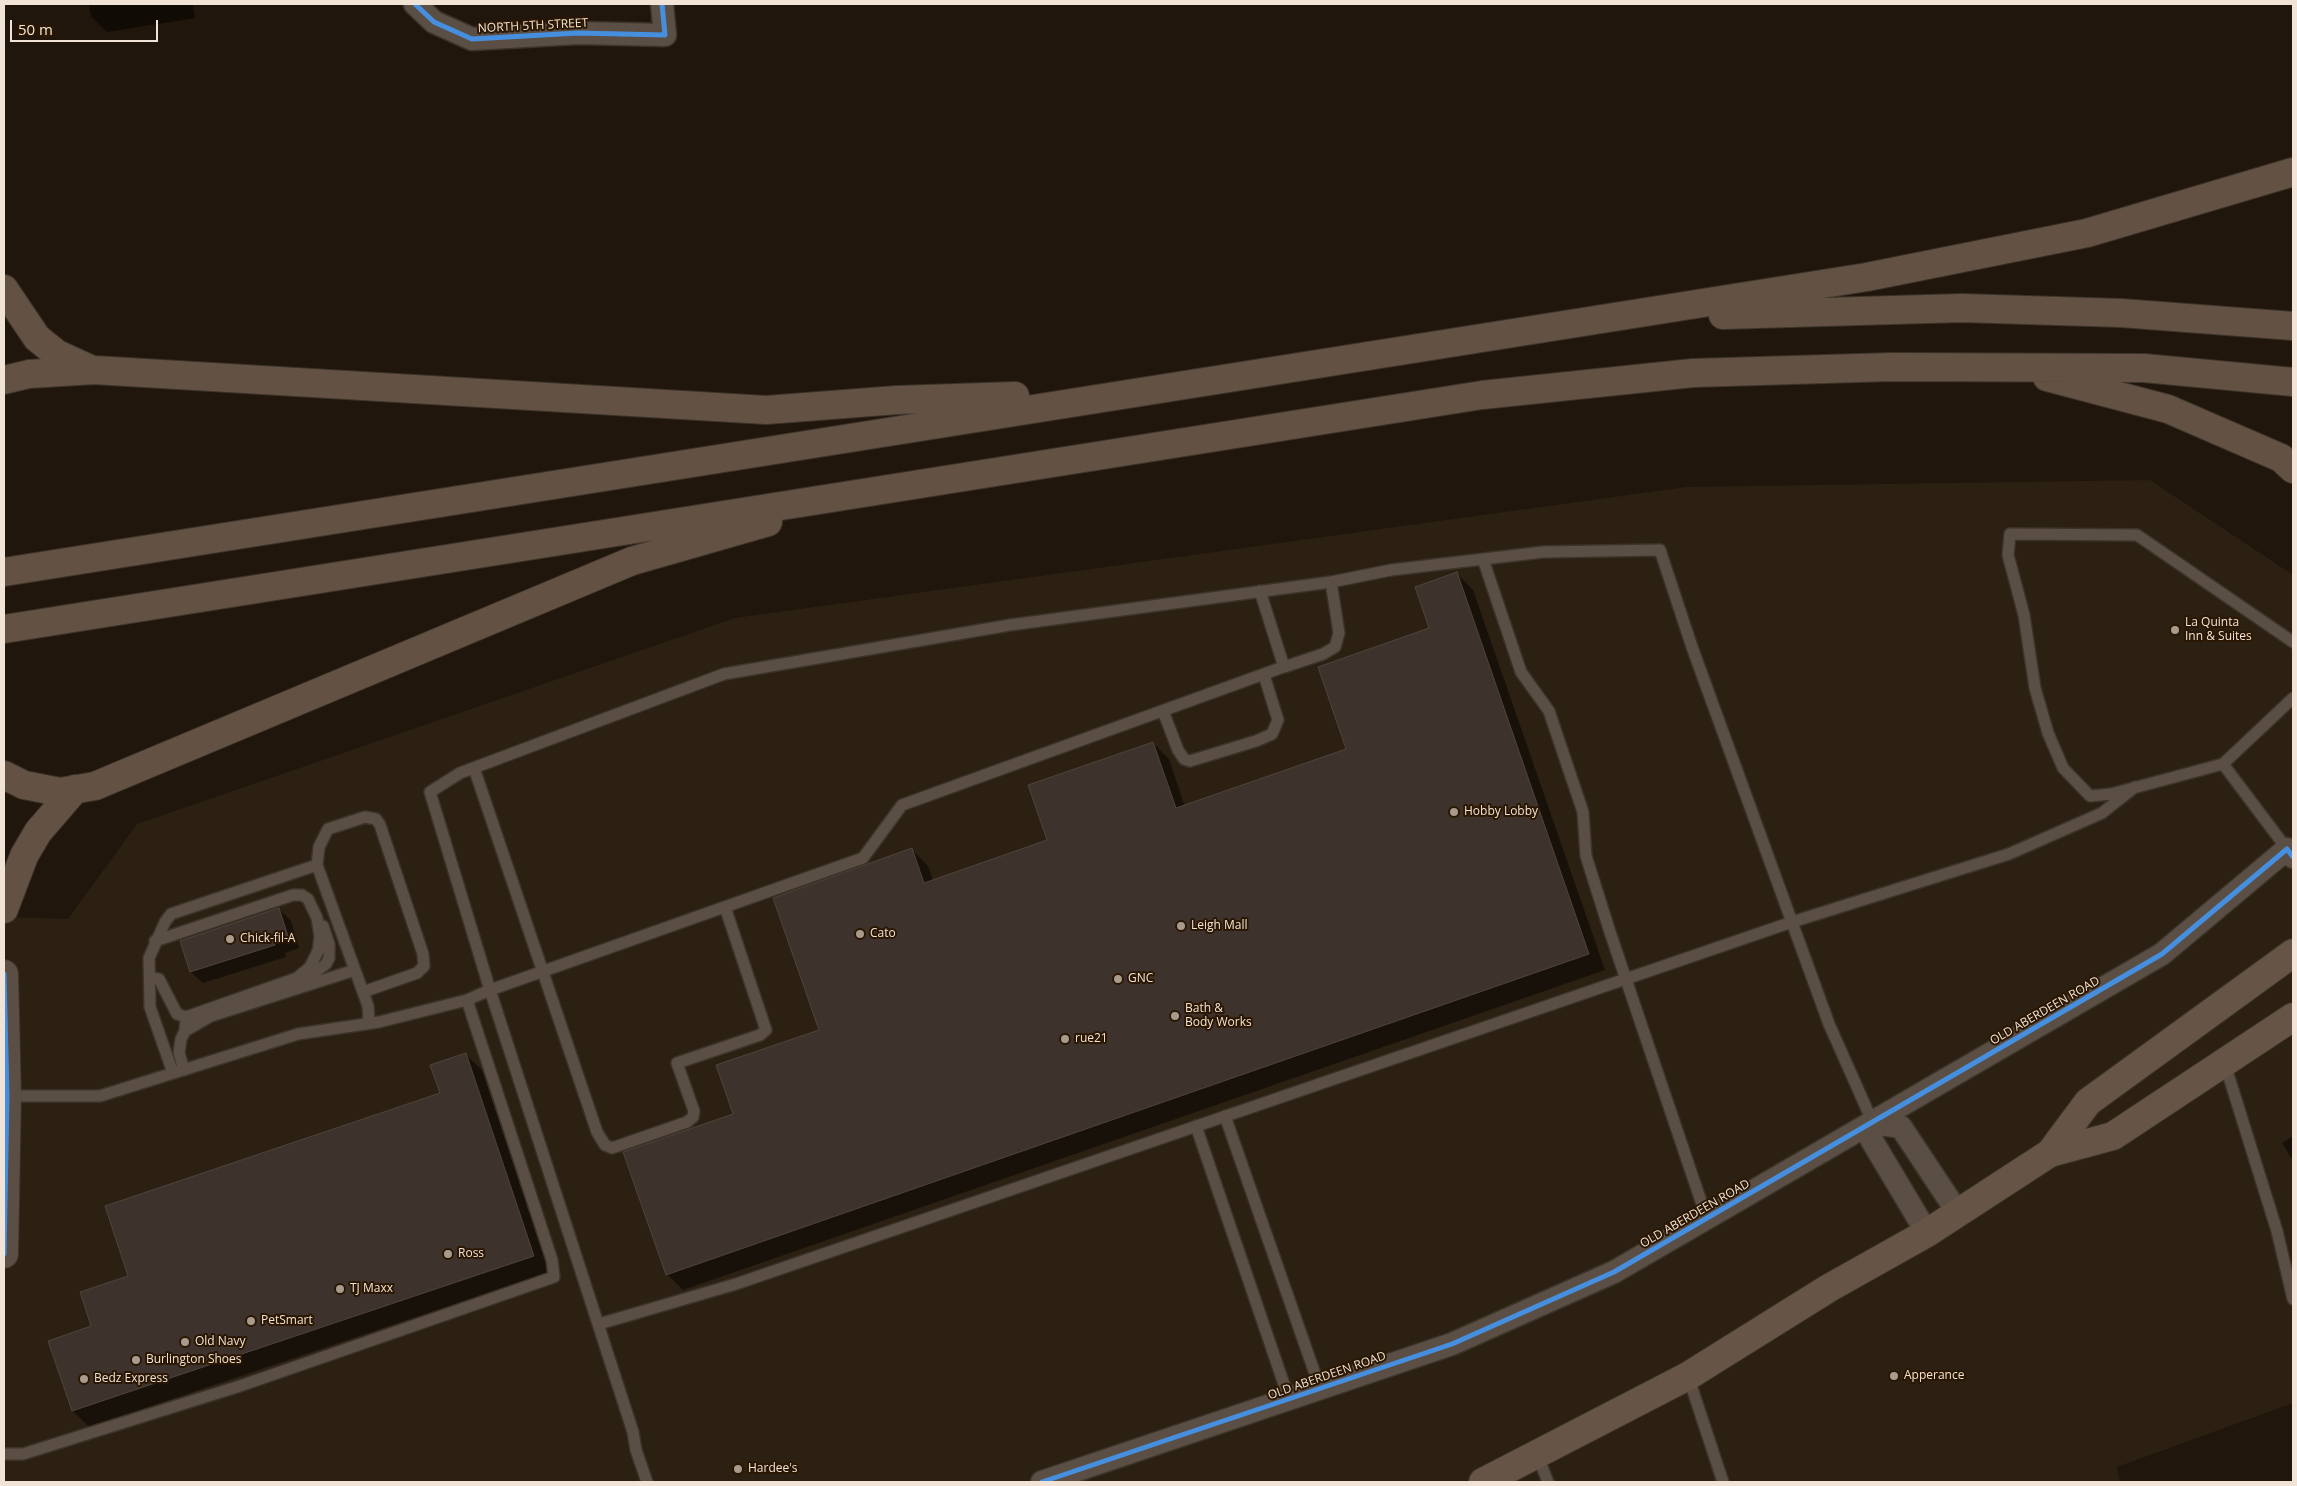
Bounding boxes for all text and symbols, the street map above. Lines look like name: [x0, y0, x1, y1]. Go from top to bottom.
scale bar: [12, 10, 160, 42]
street label: NORTH 5TH STREET: [478, 16, 588, 36]
text: 50 m: [18, 19, 53, 39]
place label: La Quinta Inn & Suites: [2185, 616, 2252, 644]
marker: La Quinta Inn & Suites: [2169, 624, 2181, 636]
place label: Hobby Lobby: [1464, 805, 1538, 819]
marker: Hobby Lobby: [1448, 806, 1460, 818]
place label: Leigh Mall: [1191, 919, 1248, 933]
marker: Leigh Mall: [1175, 920, 1187, 932]
place label: Cato: [870, 927, 896, 941]
marker: Cato: [854, 928, 866, 940]
place label: Chick-fil-A: [240, 932, 295, 946]
marker: Chick-fil-A: [224, 933, 236, 945]
place label: GNC: [1128, 972, 1153, 986]
marker: GNC: [1112, 973, 1124, 985]
street label: OLD ABERDEEN ROAD: [1988, 974, 2102, 1048]
place label: Bath & Body Works: [1185, 1002, 1252, 1030]
marker: Bath & Body Works: [1169, 1010, 1181, 1022]
place label: rue21: [1075, 1032, 1108, 1046]
marker: rue21: [1059, 1033, 1071, 1045]
street label: OLD ABERDEEN ROAD: [1638, 1177, 1752, 1251]
place label: Ross: [458, 1247, 484, 1261]
marker: Ross: [442, 1248, 454, 1260]
place label: TJ Maxx: [350, 1282, 393, 1296]
marker: TJ Maxx: [334, 1283, 346, 1295]
place label: PetSmart: [261, 1314, 313, 1328]
marker: PetSmart: [245, 1315, 257, 1327]
place label: Old Navy: [195, 1335, 246, 1349]
marker: Old Navy: [179, 1336, 191, 1348]
street label: OLD ABERDEEN ROAD: [1266, 1349, 1388, 1403]
place label: Burlington Shoes: [146, 1353, 242, 1367]
marker: Burlington Shoes: [130, 1354, 142, 1366]
place label: Apperance: [1904, 1369, 1964, 1383]
marker: Apperance: [1888, 1370, 1900, 1382]
place label: Bedz Express: [94, 1372, 168, 1386]
marker: Bedz Express: [78, 1373, 90, 1385]
place label: Hardee's: [748, 1462, 798, 1476]
marker: Hardee's: [732, 1463, 744, 1475]

